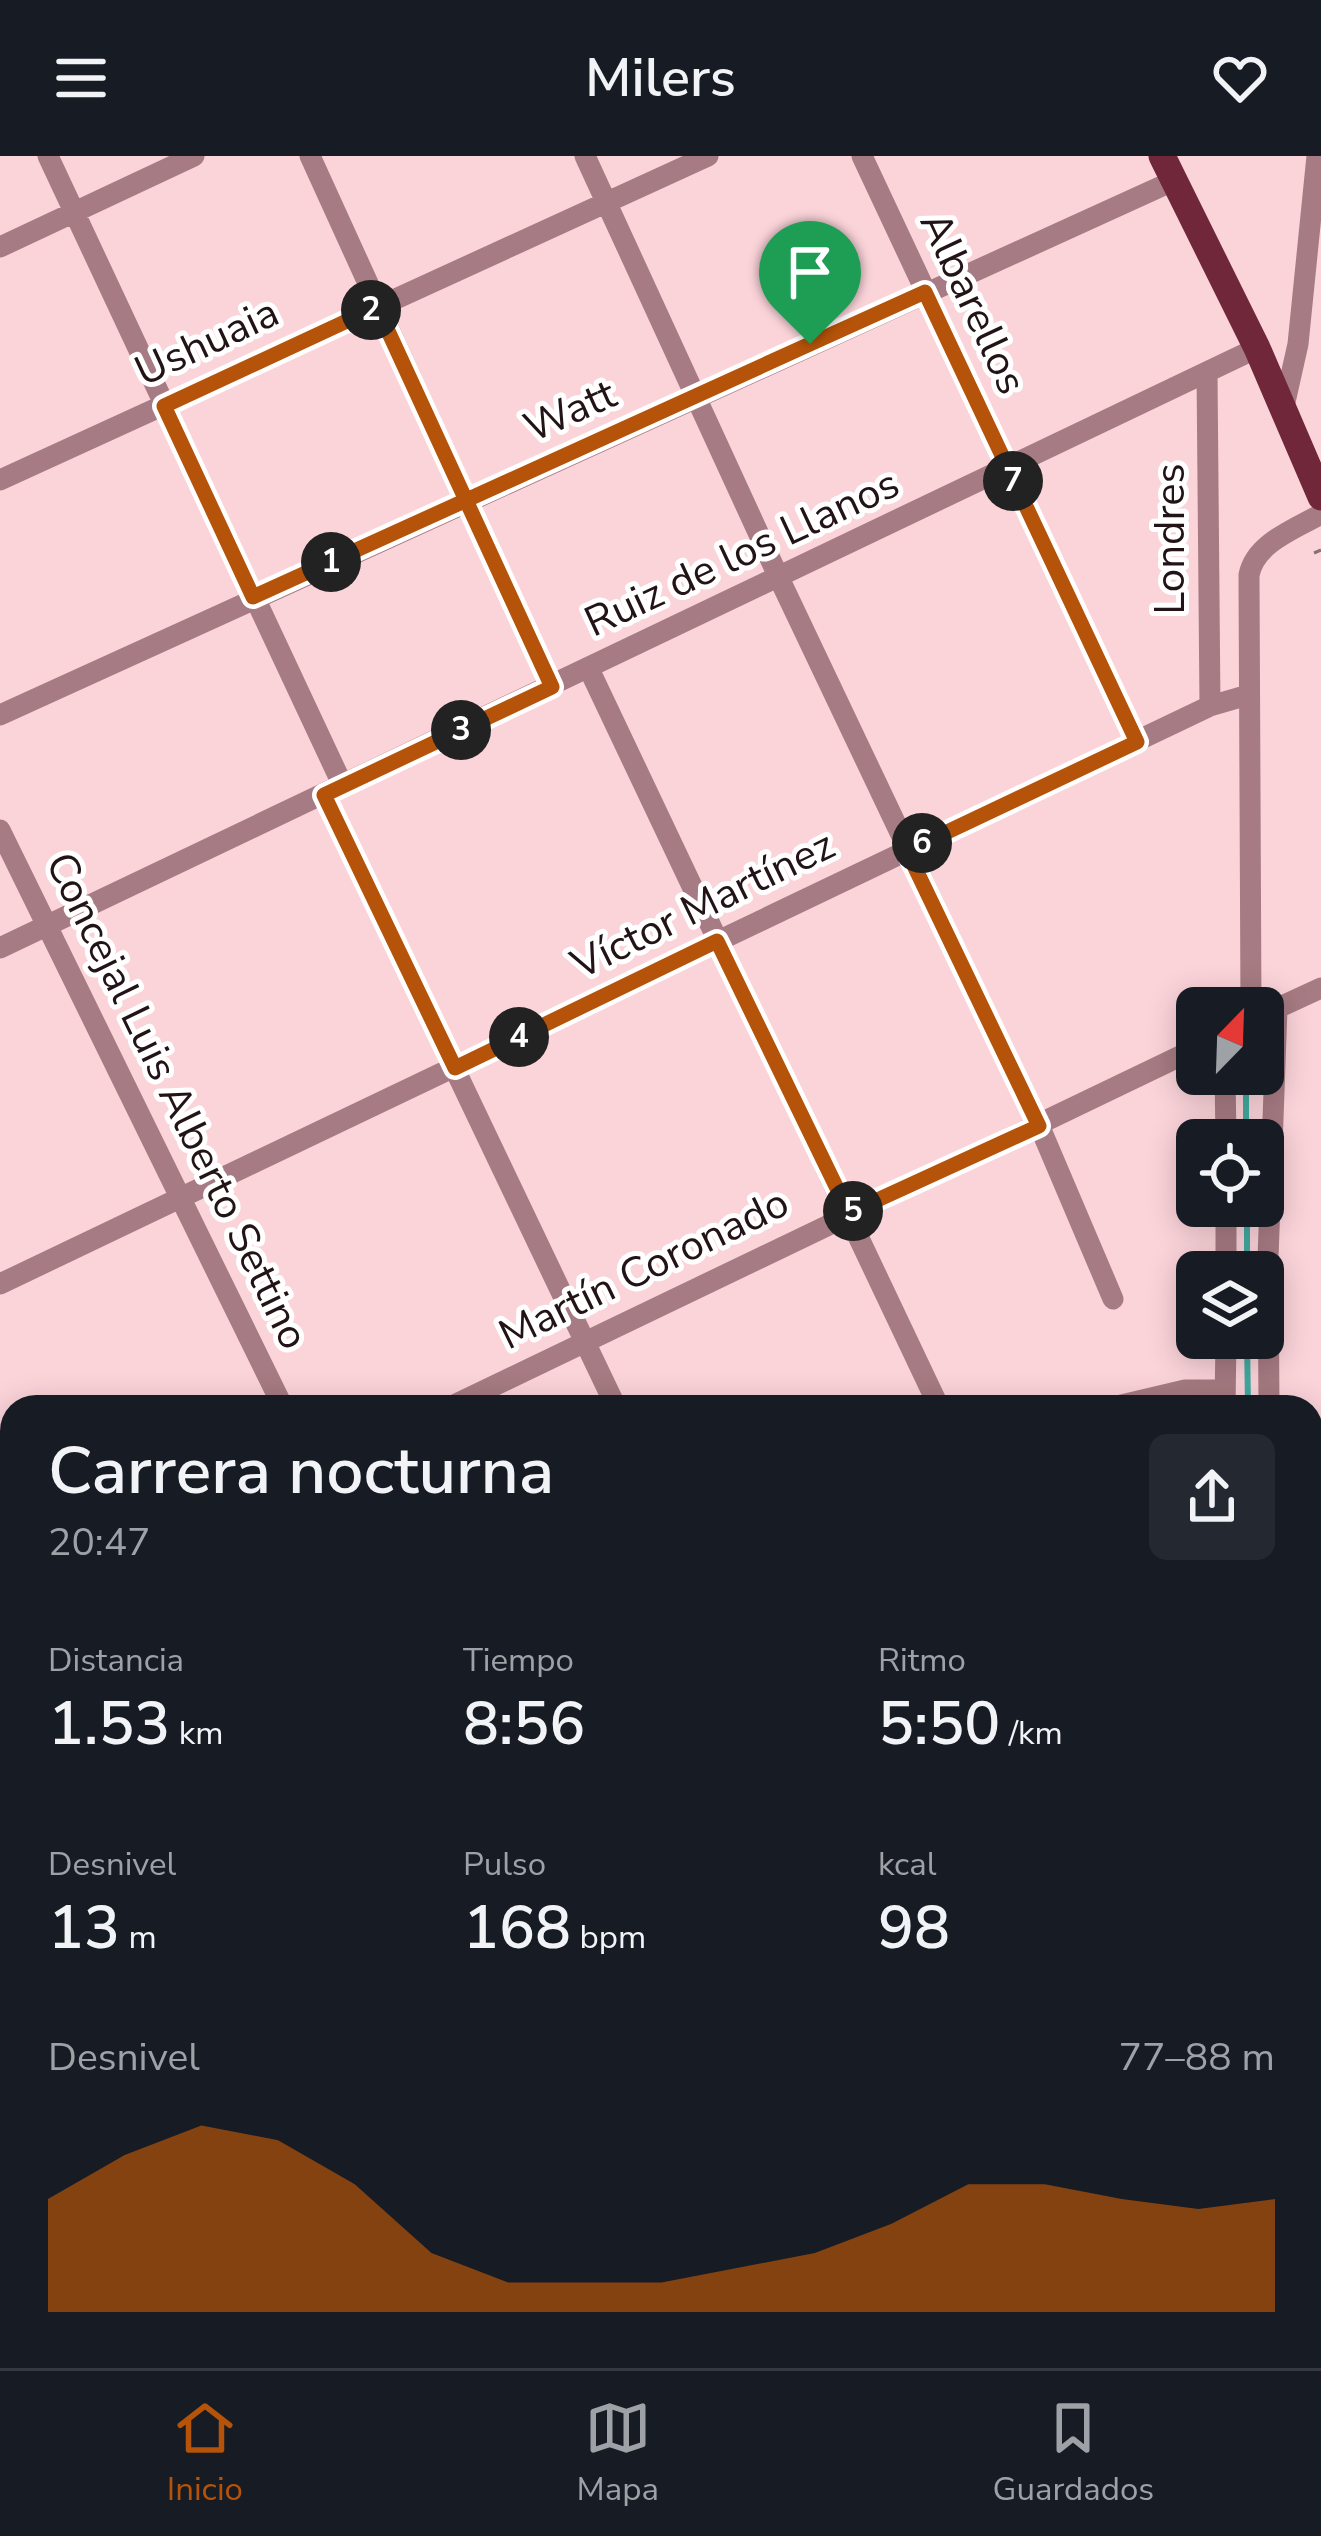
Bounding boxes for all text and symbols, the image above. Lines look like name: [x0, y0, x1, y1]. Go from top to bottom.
text: Milers: [585, 41, 736, 115]
icon: menu: [48, 45, 114, 111]
icon: heart: [1207, 45, 1273, 111]
street label: Albarellos: [906, 203, 1040, 403]
pin: [759, 221, 861, 344]
icon: arrive: [777, 239, 843, 305]
pin: 2: [341, 280, 401, 340]
street label: Ushuaia: [126, 284, 288, 400]
text: 2: [361, 287, 381, 332]
street label: Watt: [515, 366, 625, 456]
pin: 7: [983, 451, 1043, 511]
street label: Ruiz de los Llanos: [576, 455, 908, 651]
text: 7: [1003, 458, 1023, 503]
street label: Londres: [1142, 463, 1199, 615]
pin: 1: [301, 532, 361, 592]
text: 1: [321, 539, 341, 584]
pin: 3: [431, 700, 491, 760]
text: 3: [451, 707, 471, 752]
pin: 6: [892, 813, 952, 873]
street label: Víctor Martínez: [561, 817, 844, 994]
text: 6: [912, 820, 932, 865]
street label: Concejal Luis Alberto Settino: [32, 843, 322, 1359]
north arrow: [1176, 987, 1284, 1095]
map controls: [1176, 987, 1284, 1359]
pin: 4: [489, 1007, 549, 1067]
text: 4: [509, 1014, 529, 1059]
button: locate: [1176, 1119, 1284, 1227]
street label: Martín Coronado: [490, 1174, 798, 1364]
pin: 5: [823, 1181, 883, 1241]
text: 5: [843, 1188, 863, 1233]
button: layers: [1176, 1251, 1284, 1359]
text: Carrera nocturna: [48, 1426, 554, 1516]
button: share: [1149, 1434, 1275, 1560]
text: 20:47: [48, 1516, 151, 1569]
text: Distancia: [48, 1638, 184, 1683]
text: Tiempo: [463, 1638, 574, 1683]
text: Ritmo: [878, 1638, 966, 1683]
text: 1.53: [48, 1683, 170, 1765]
text: 8:56: [463, 1683, 585, 1765]
text: 5:50: [878, 1683, 1000, 1765]
text: km: [170, 1711, 223, 1756]
text: /km: [1000, 1711, 1063, 1756]
text: Desnivel: [48, 1842, 176, 1887]
text: Pulso: [463, 1842, 546, 1887]
text: kcal: [878, 1842, 937, 1887]
text: 13: [48, 1887, 120, 1969]
text: 168: [463, 1887, 571, 1969]
text: 98: [878, 1887, 950, 1969]
text: m: [120, 1915, 157, 1960]
text: bpm: [571, 1915, 646, 1960]
text: Desnivel: [48, 2031, 200, 2084]
text: 77–88 m: [1118, 2031, 1275, 2084]
tab: Inicio: [167, 2395, 243, 2512]
tab: Mapa: [576, 2395, 659, 2512]
tab: Guardados: [992, 2395, 1154, 2512]

